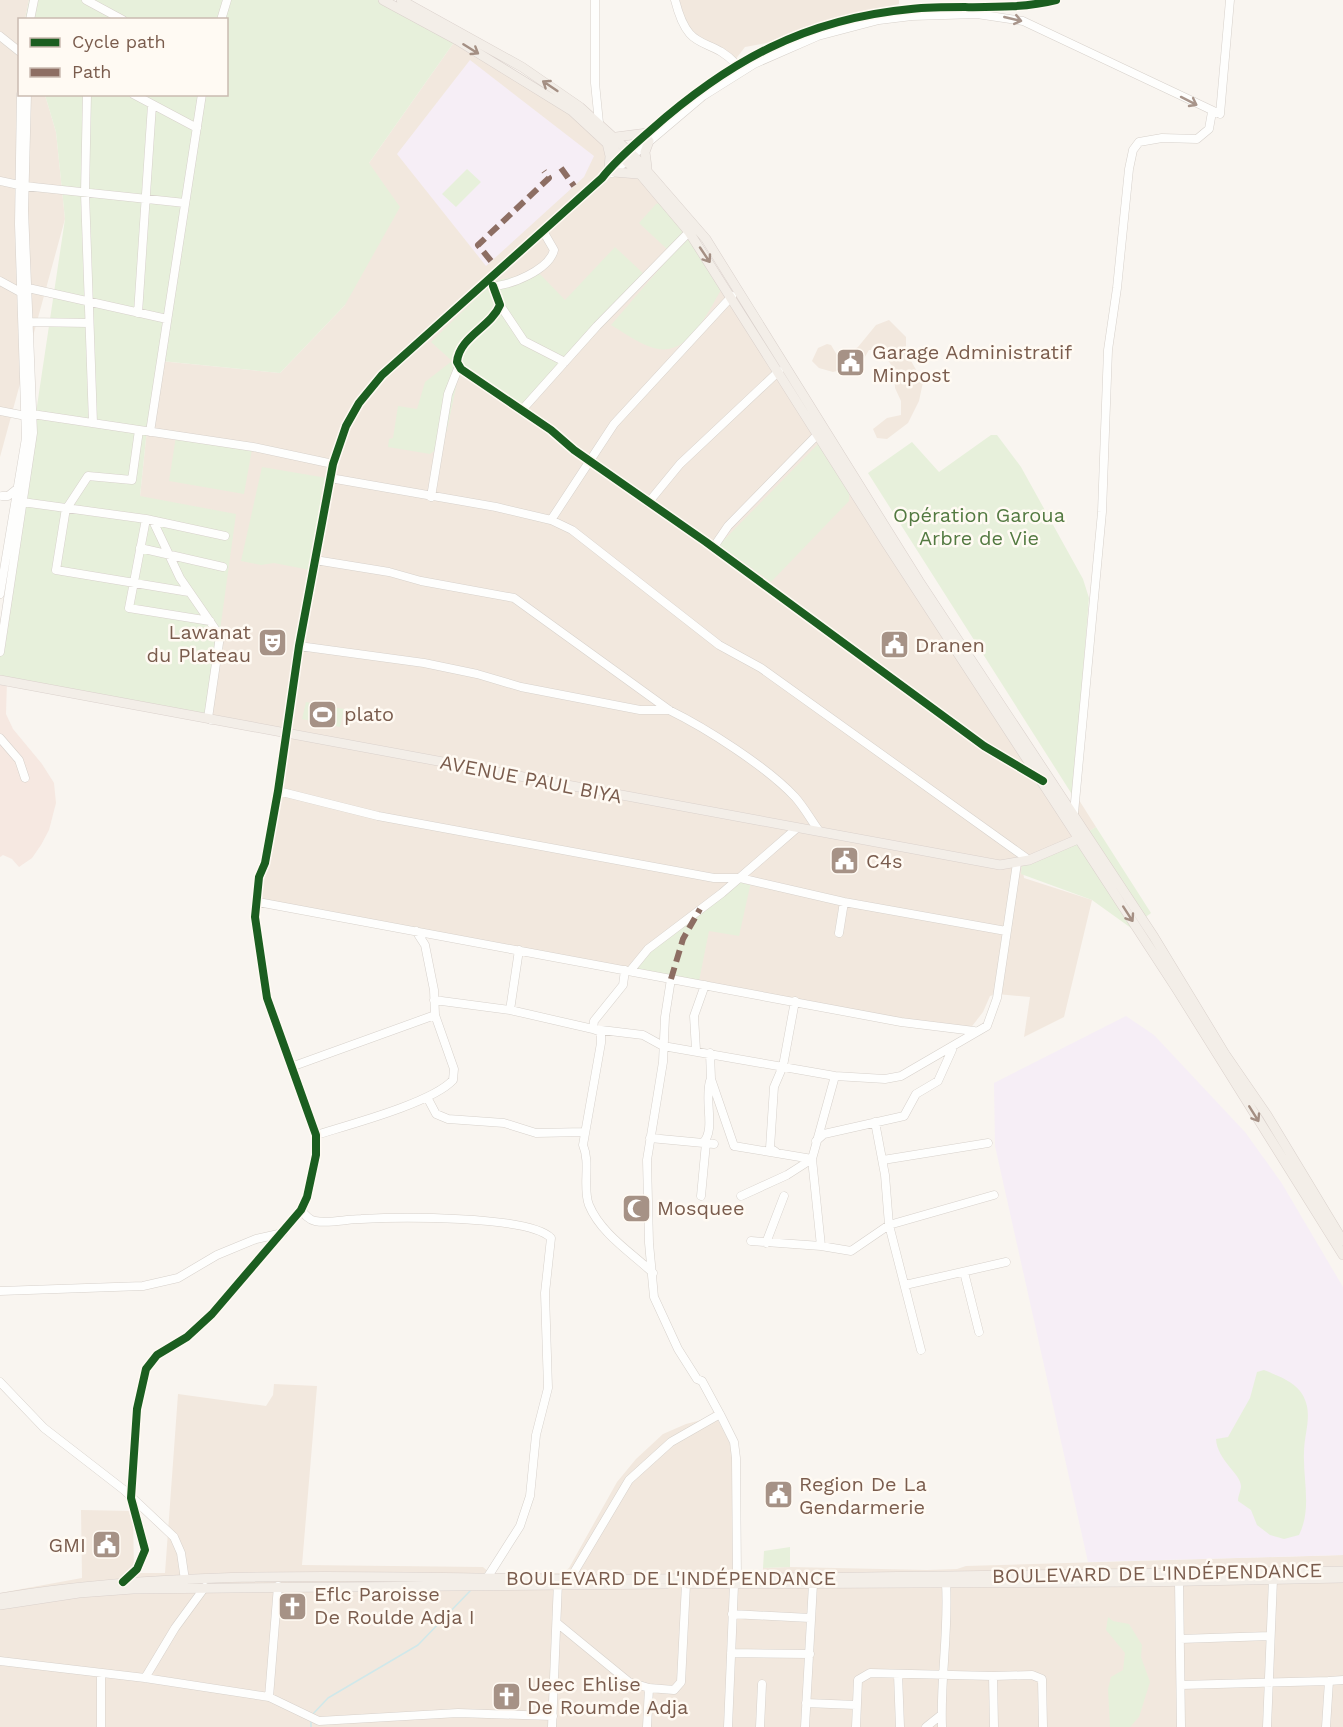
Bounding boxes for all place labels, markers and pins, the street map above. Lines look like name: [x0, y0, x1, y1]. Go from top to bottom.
place label: Garage Administratif Minpost: [872, 340, 1072, 387]
public building icon: Garage Administratif Minpost: [835, 347, 867, 379]
place label: Lawanat du Plateau: [146, 620, 252, 667]
theatre icon: Lawanat du Plateau: [256, 627, 288, 659]
public building icon: Dranen: [878, 629, 910, 661]
place label: Dranen: [915, 633, 985, 657]
sports icon: plato: [307, 698, 339, 730]
place label: plato: [344, 702, 394, 726]
public building icon: C4s: [829, 845, 861, 877]
place label: C4s: [866, 849, 902, 873]
mosque icon: Mosquee: [620, 1192, 652, 1224]
place label: Mosquee: [657, 1196, 744, 1220]
place label: Region De La Gendarmerie: [799, 1472, 927, 1519]
public building icon: Region De La Gendarmerie: [762, 1479, 794, 1511]
public building icon: GMI: [91, 1529, 123, 1561]
place label: GMI: [49, 1533, 86, 1557]
place label: Eflc Paroisse De Roulde Adja I: [314, 1582, 475, 1629]
church icon: Eflc Paroisse De Roulde Adja I: [277, 1590, 309, 1622]
place label: Ueec Ehlise De Roumde Adja: [527, 1672, 688, 1719]
church icon: Ueec Ehlise De Roumde Adja: [490, 1680, 522, 1712]

